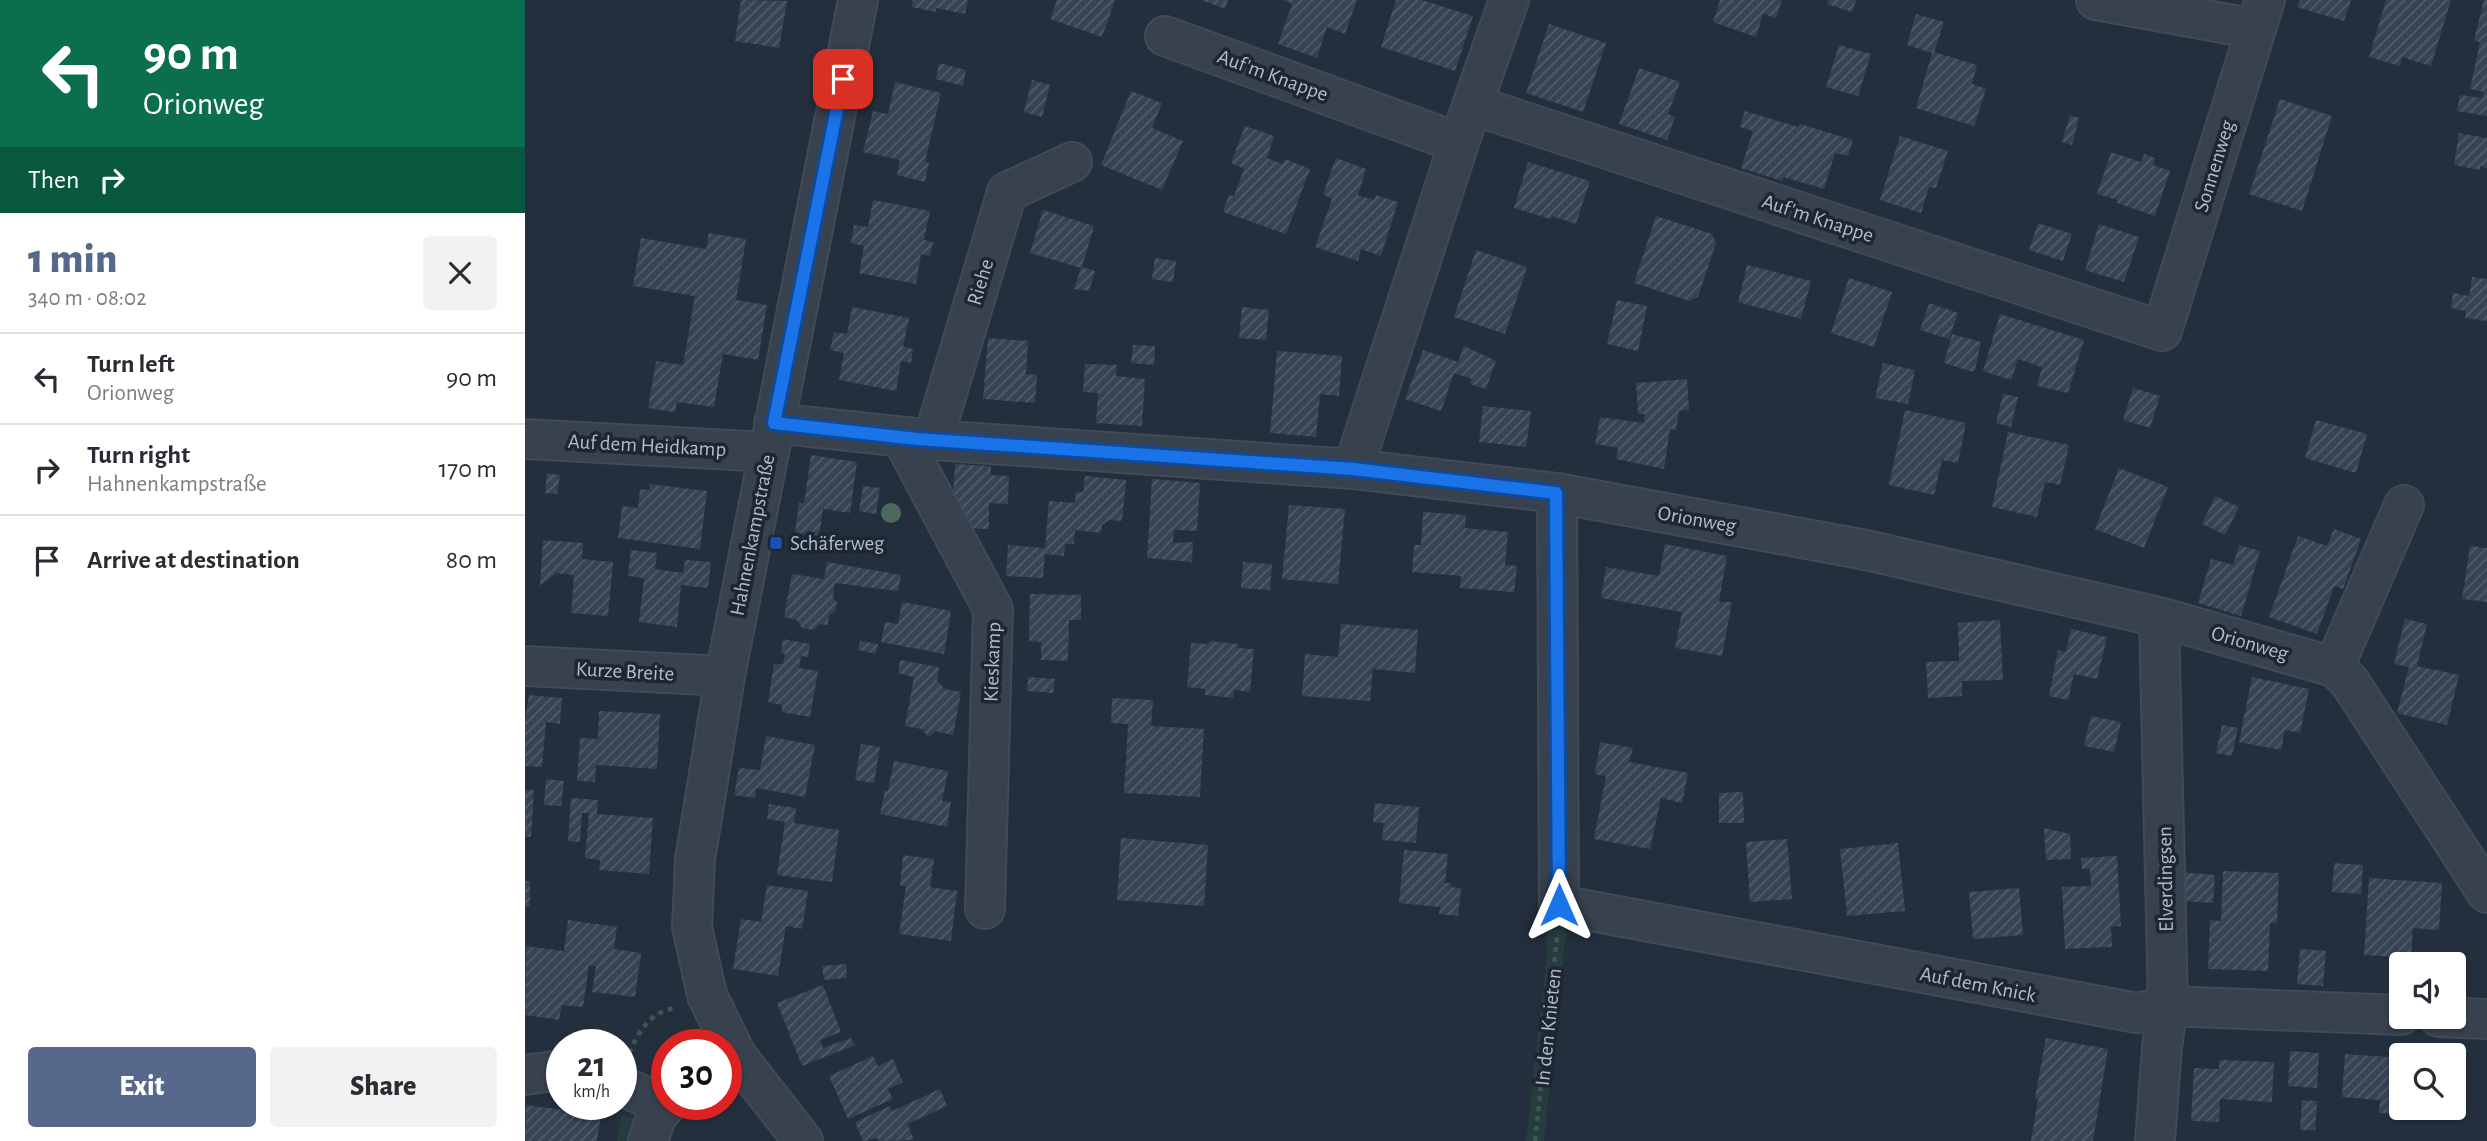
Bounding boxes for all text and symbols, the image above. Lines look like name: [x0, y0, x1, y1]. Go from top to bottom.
icon: left: [28, 28, 119, 119]
text: 90 m: [143, 30, 239, 79]
street label: Auf'm Knappe: [1215, 46, 1331, 105]
pin: [813, 49, 873, 109]
icon: arrive: [824, 60, 862, 98]
text: Orionweg: [143, 88, 264, 120]
street label: Sonnenweg: [2191, 117, 2239, 215]
icon: right: [93, 161, 131, 199]
text: Then: [28, 167, 79, 193]
street label: Auf'm Knappe: [1759, 191, 1876, 246]
button: close: [423, 236, 497, 310]
text: 1 min: [28, 238, 117, 280]
street label: Riehe: [964, 257, 997, 308]
text: 340 m · 08:02: [28, 287, 147, 310]
text: Turn left: [87, 351, 175, 377]
icon: left: [28, 360, 66, 398]
text: 90 m: [446, 365, 497, 391]
text: Orionweg: [87, 382, 174, 405]
street label: Auf dem Heidkamp: [567, 431, 727, 460]
text: Turn right: [87, 442, 190, 468]
icon: right: [28, 451, 66, 489]
street label: Hahnenkampstraße: [727, 453, 778, 618]
text: 170 m: [438, 456, 497, 482]
text: Hahnenkampstraße: [87, 473, 267, 496]
street label: Orionweg: [1656, 502, 1739, 537]
place label: Schäferweg: [790, 533, 885, 554]
marker: Schäferweg: [768, 535, 784, 551]
icon: arrive: [28, 542, 66, 580]
text: Arrive at destination: [87, 547, 300, 573]
text: 80 m: [446, 547, 497, 573]
street label: Kieskamp: [981, 622, 1004, 702]
street label: Orionweg: [2209, 622, 2292, 665]
street label: Kurze Breite: [575, 658, 675, 685]
street label: Elverdingsen: [2154, 826, 2177, 932]
position arrow: [1522, 868, 1596, 942]
map controls: [2389, 952, 2466, 1120]
button: sound: [2389, 952, 2466, 1029]
street label: Auf dem Knick: [1918, 963, 2038, 1006]
street label: In den Knieten: [1532, 967, 1565, 1087]
speed limit sign: 30: [651, 1029, 742, 1120]
button: search: [2389, 1043, 2466, 1120]
button: Exit: [28, 1047, 256, 1127]
button: Share: [270, 1047, 497, 1127]
text: 21: [577, 1048, 606, 1083]
text: km/h: [573, 1083, 610, 1101]

